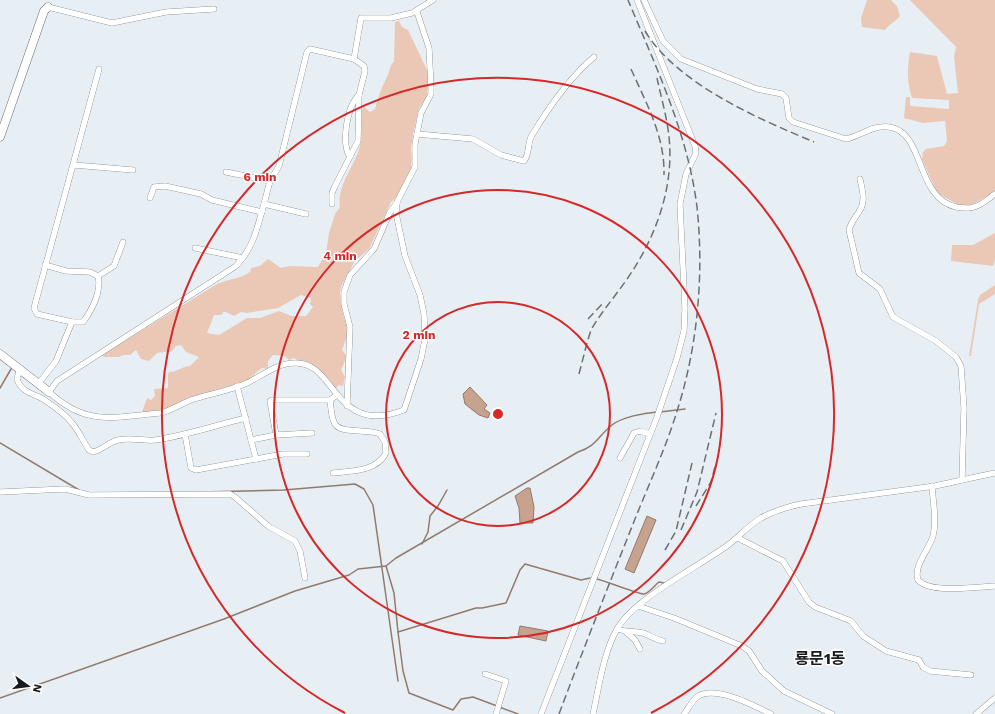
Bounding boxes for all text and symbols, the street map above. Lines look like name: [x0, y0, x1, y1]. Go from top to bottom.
text: 6 min: [243, 170, 277, 184]
text: 4 min: [323, 249, 357, 263]
text: 2 min: [403, 328, 435, 342]
centre of rings: [491, 407, 505, 421]
district label: 룡문1동: [794, 649, 846, 668]
north arrow: [8, 666, 48, 706]
text: N: [30, 683, 45, 694]

